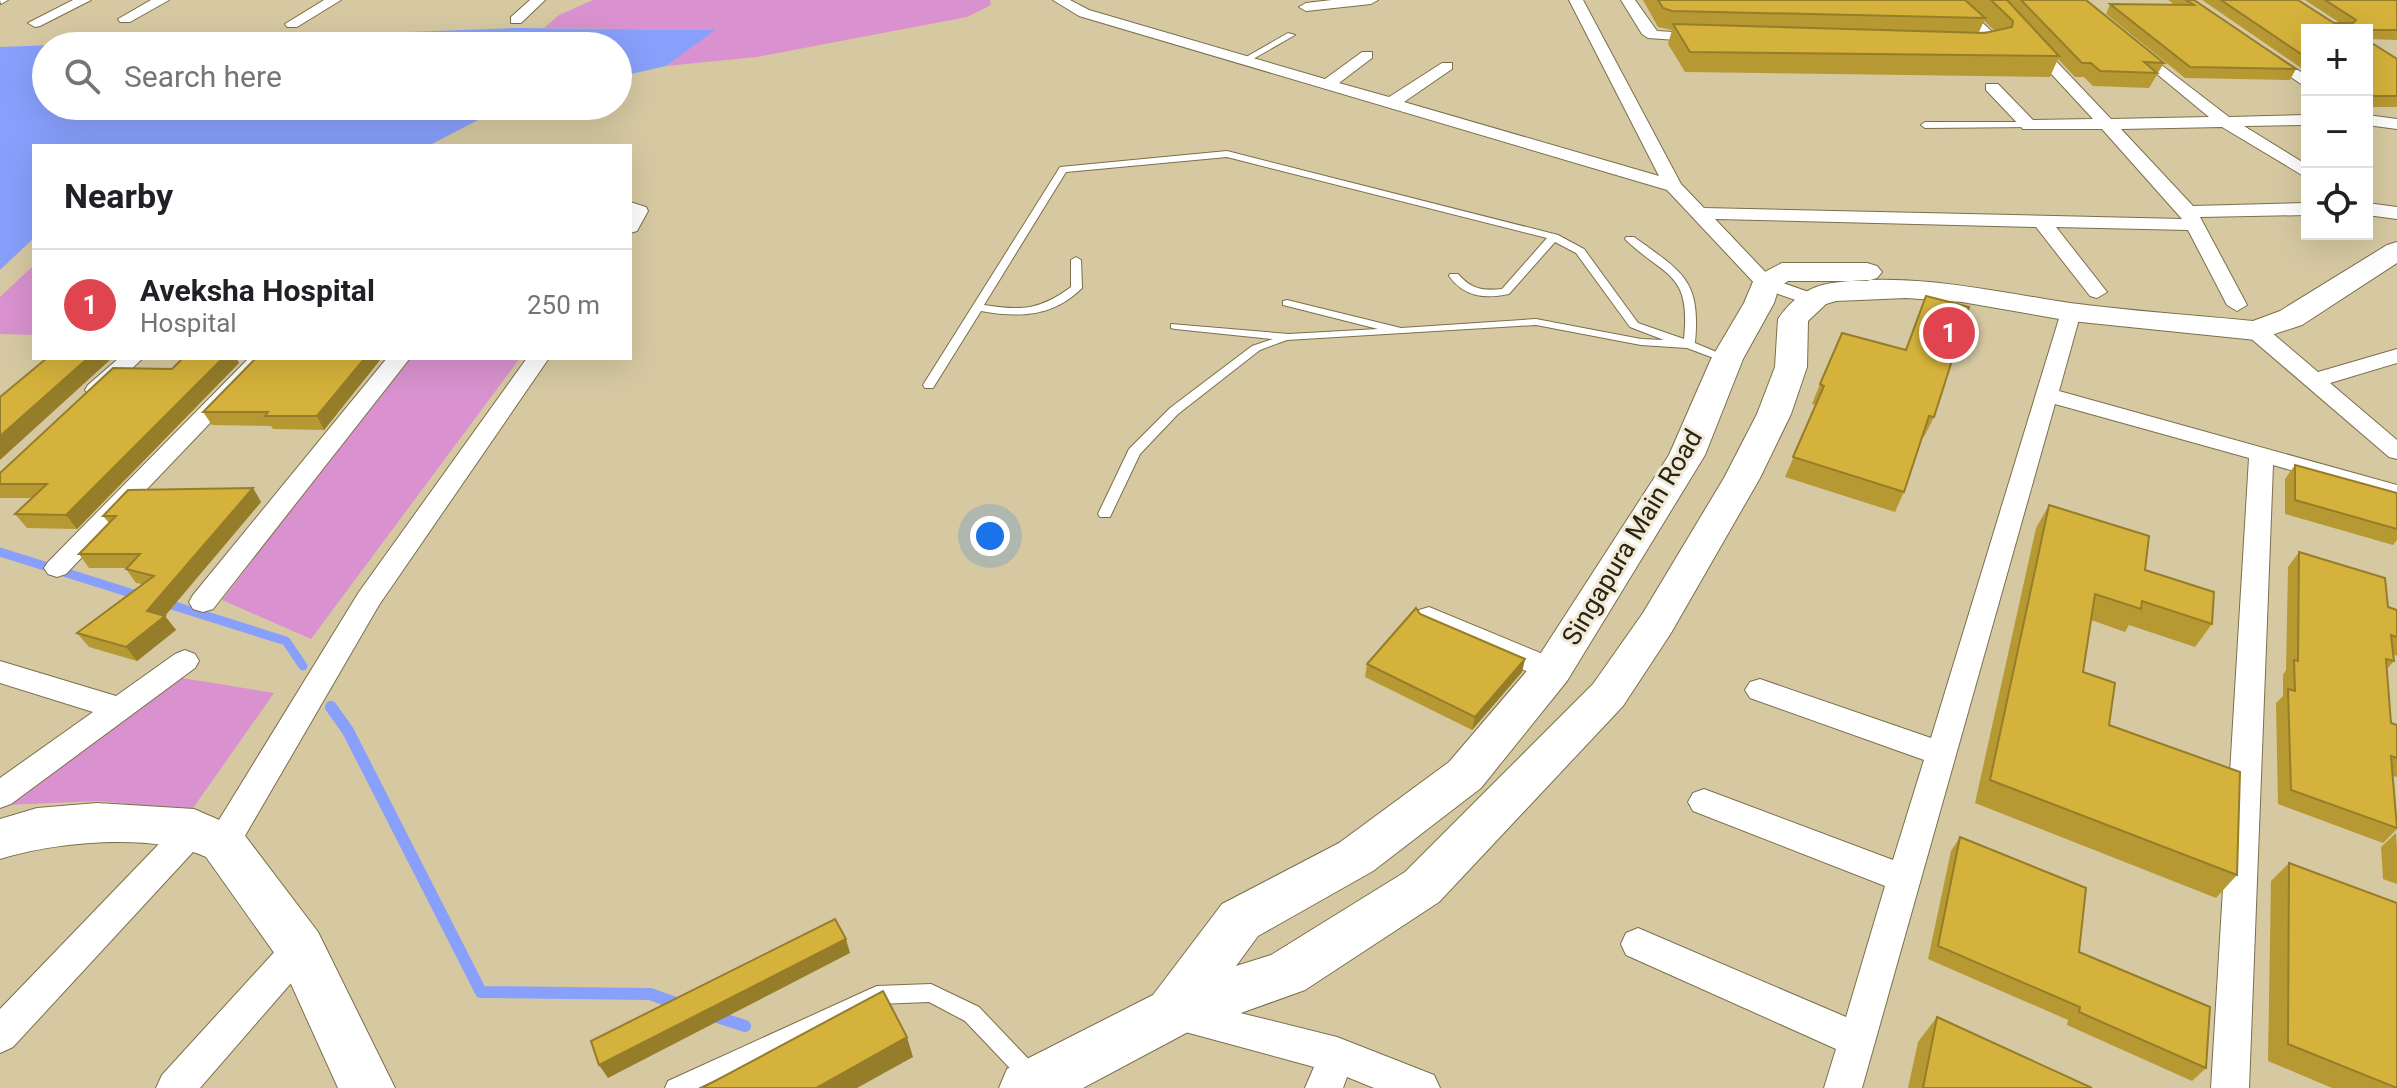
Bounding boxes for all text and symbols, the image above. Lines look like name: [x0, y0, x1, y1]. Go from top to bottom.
map controls: [2301, 24, 2373, 240]
button: +: [2301, 24, 2373, 96]
search box: [32, 32, 632, 120]
icon: search: [60, 54, 104, 98]
text: Search here: [124, 59, 282, 94]
button: −: [2301, 96, 2373, 168]
button: locate: [2301, 168, 2373, 240]
text: Nearby: [64, 176, 173, 216]
text: Aveksha Hospital: [140, 273, 375, 308]
text: 1: [83, 290, 97, 320]
text: 250 m: [527, 290, 600, 320]
pin: 1: [1923, 303, 1975, 363]
text: Hospital: [140, 308, 237, 338]
street label: Singapura Main Road: [1556, 424, 1708, 650]
your location: [970, 516, 1010, 556]

